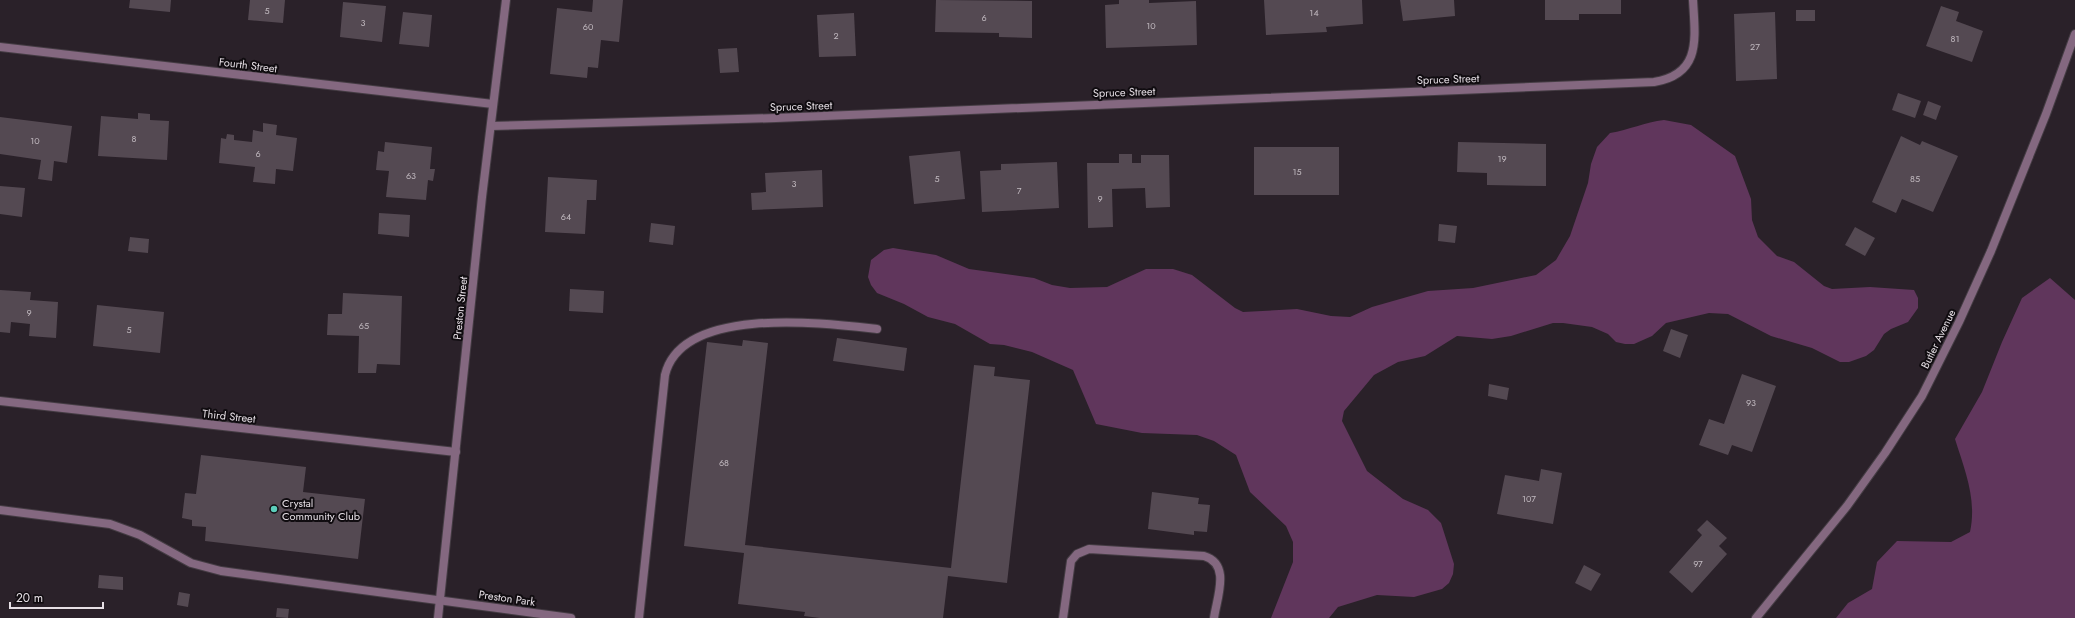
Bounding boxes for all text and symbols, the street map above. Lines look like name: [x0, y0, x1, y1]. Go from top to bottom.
house number: 5: [264, 4, 270, 17]
house number: 14: [1309, 6, 1319, 19]
house number: 6: [981, 11, 987, 24]
house number: 3: [361, 16, 366, 29]
house number: 10: [1146, 19, 1156, 32]
house number: 60: [583, 20, 594, 33]
house number: 2: [833, 29, 839, 42]
house number: 81: [1951, 32, 1959, 45]
house number: 27: [1750, 40, 1760, 53]
street label: Fourth Street: [218, 53, 278, 77]
street label: Spruce Street: [1417, 70, 1480, 88]
street label: Spruce Street: [1093, 83, 1156, 101]
street label: Spruce Street: [770, 97, 833, 115]
house number: 8: [132, 132, 137, 145]
house number: 10: [30, 134, 40, 147]
house number: 6: [255, 147, 261, 160]
house number: 19: [1497, 152, 1507, 165]
house number: 15: [1292, 165, 1302, 178]
house number: 63: [406, 169, 416, 182]
house number: 5: [934, 172, 940, 185]
house number: 85: [1910, 172, 1920, 185]
house number: 3: [792, 177, 797, 190]
house number: 7: [1017, 184, 1022, 197]
house number: 9: [1097, 192, 1103, 205]
house number: 64: [561, 210, 571, 223]
street label: Preston Street: [449, 275, 471, 340]
house number: 9: [26, 306, 32, 319]
street label: Butler Avenue: [1917, 306, 1959, 371]
house number: 65: [359, 319, 369, 332]
house number: 5: [126, 323, 132, 336]
house number: 93: [1746, 396, 1756, 409]
street label: Third Street: [202, 405, 257, 427]
house number: 68: [719, 456, 729, 469]
house number: 107: [1522, 492, 1536, 505]
place label: Crystal Community Club: [282, 495, 360, 524]
marker: Crystal Community Club: [269, 504, 279, 514]
house number: 97: [1693, 557, 1703, 570]
scale bar: [10, 584, 103, 610]
street label: Preston Park: [478, 586, 536, 610]
text: 20 m: [16, 589, 43, 607]

